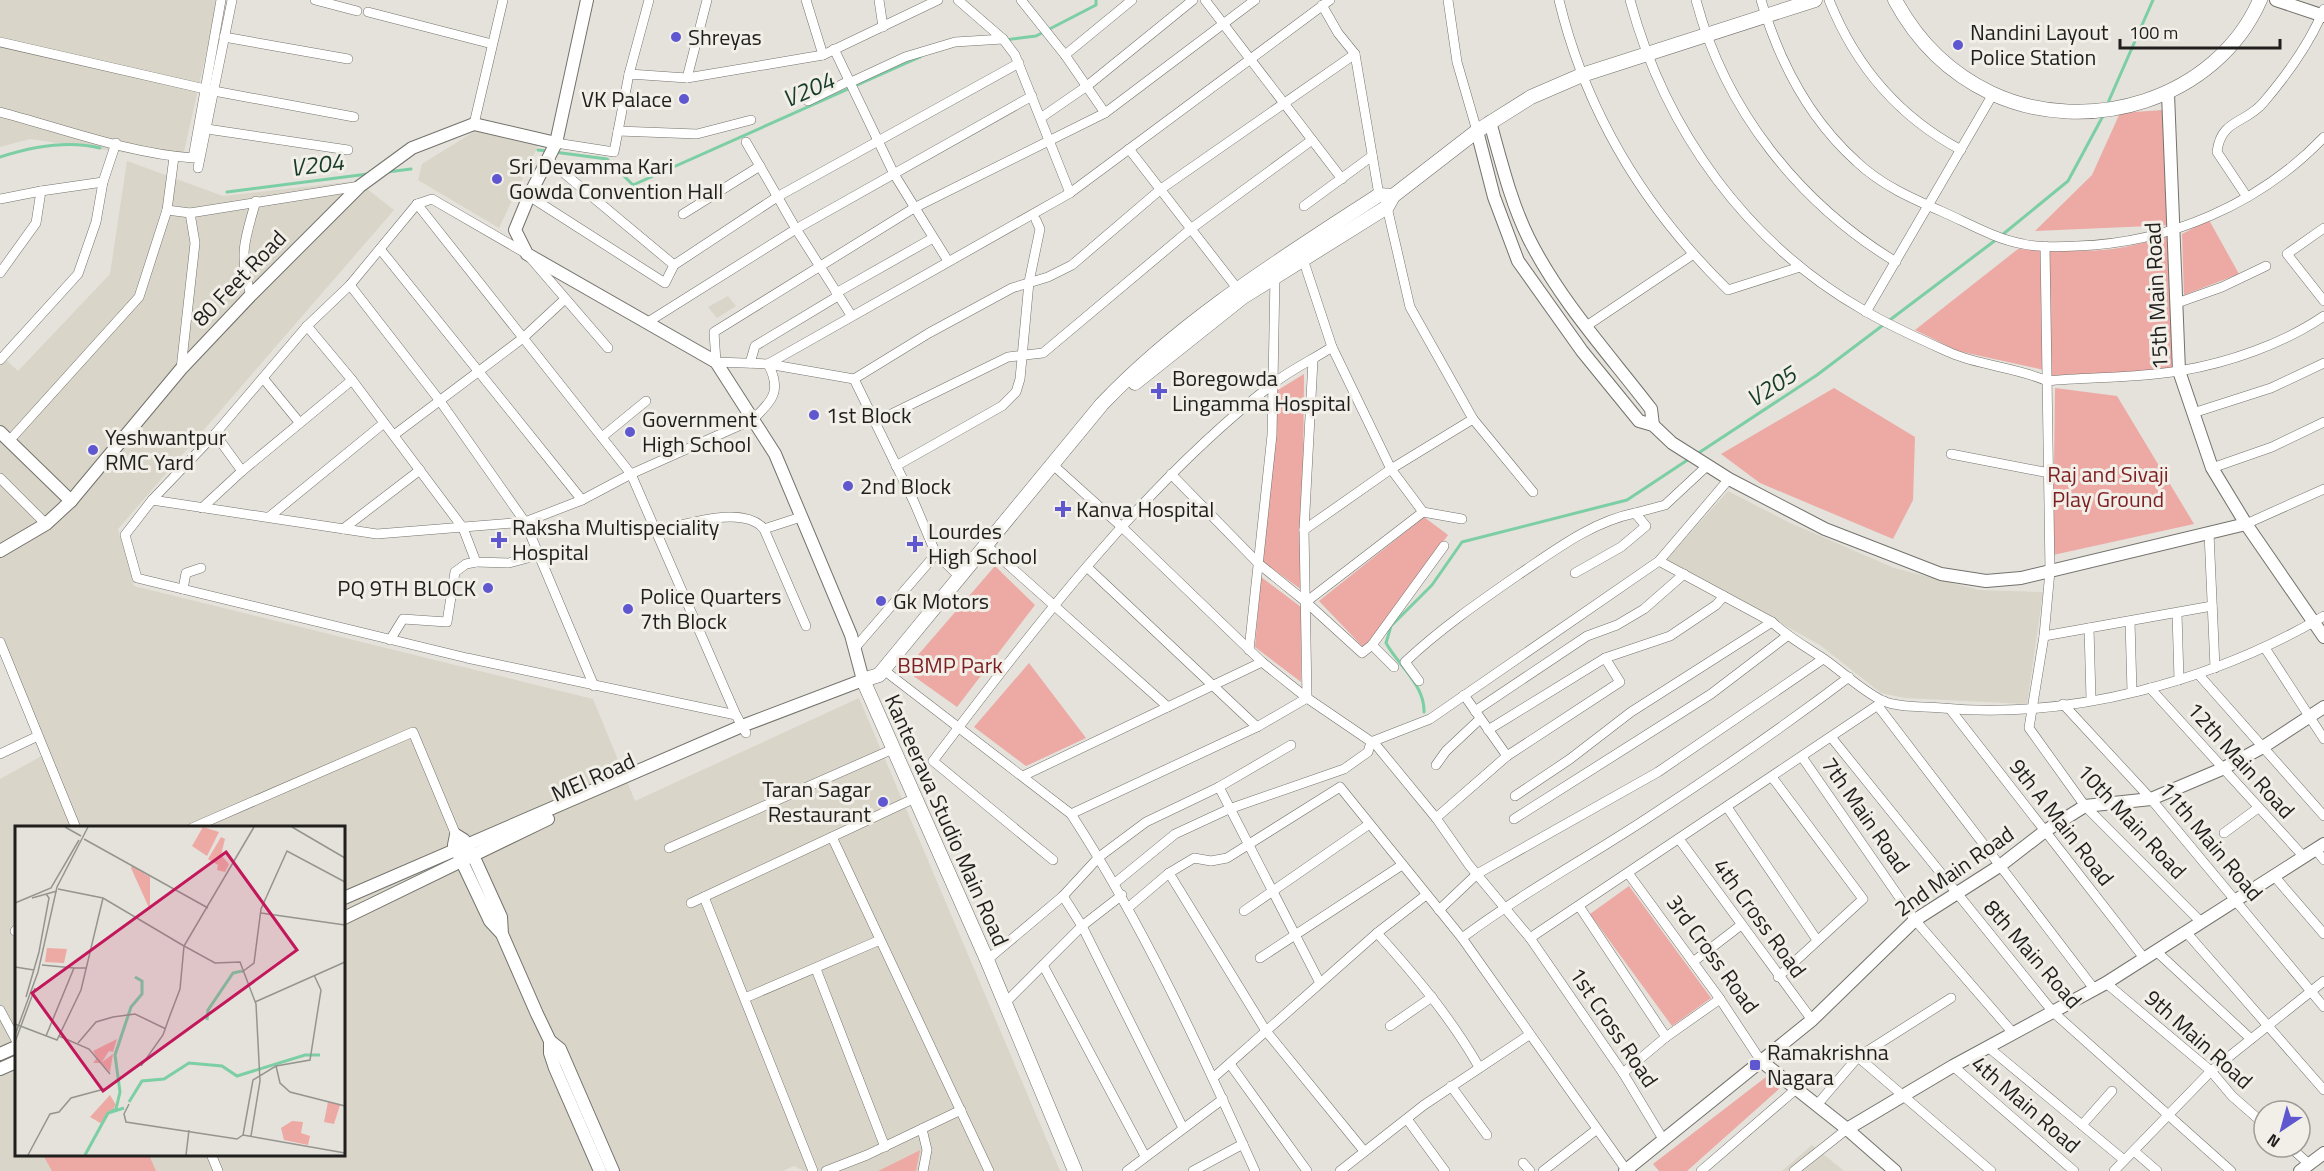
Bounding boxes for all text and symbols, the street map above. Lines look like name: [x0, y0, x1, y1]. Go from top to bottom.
scale bar: [2120, 12, 2280, 50]
place label: Nandini Layout Police Station: [1970, 15, 2109, 74]
text: 100 m: [2129, 19, 2178, 46]
place label: Shreyas: [688, 20, 762, 54]
marker: Shreyas: [669, 30, 683, 44]
marker: Nandini Layout Police Station: [1951, 38, 1965, 52]
water label: V204: [776, 61, 840, 116]
place label: VK Palace: [581, 82, 672, 116]
marker: VK Palace: [677, 92, 691, 106]
water label: V204: [288, 143, 346, 185]
place label: Sri Devamma Kari Gowda Convention Hall: [509, 149, 723, 208]
marker: Sri Devamma Kari Gowda Convention Hall: [490, 172, 504, 186]
street label: 15th Main Road: [2135, 221, 2177, 371]
street label: 80 Feet Road: [184, 222, 294, 334]
water label: V205: [1739, 355, 1805, 416]
place label: Boregowda Lingamma Hospital: [1172, 361, 1351, 420]
marker: Boregowda Lingamma Hospital: [1150, 382, 1168, 400]
place label: 1st Block: [826, 398, 912, 432]
place label: Government High School: [642, 402, 757, 461]
marker: 1st Block: [807, 408, 821, 422]
place label: Yeshwantpur RMC Yard: [105, 420, 227, 479]
marker: Government High School: [623, 425, 637, 439]
marker: Yeshwantpur RMC Yard: [86, 443, 100, 457]
park label: Raj and Sivaji Play Ground: [2047, 457, 2169, 516]
place label: 2nd Block: [860, 469, 951, 503]
marker: 2nd Block: [841, 479, 855, 493]
place label: Kanva Hospital: [1076, 492, 1214, 526]
marker: Kanva Hospital: [1054, 500, 1072, 518]
place label: Raksha Multispeciality Hospital: [512, 510, 720, 569]
place label: Lourdes High School: [928, 514, 1037, 573]
marker: Raksha Multispeciality Hospital: [490, 531, 508, 549]
marker: Lourdes High School: [906, 535, 924, 553]
place label: PQ 9TH BLOCK: [337, 571, 476, 605]
place label: Police Quarters 7th Block: [640, 579, 781, 638]
marker: PQ 9TH BLOCK: [481, 581, 495, 595]
place label: Gk Motors: [893, 584, 989, 618]
marker: Gk Motors: [874, 594, 888, 608]
marker: Police Quarters 7th Block: [621, 602, 635, 616]
park label: BBMP Park: [897, 648, 1003, 682]
street label: Kanteerava Studio Main Road: [876, 689, 1018, 951]
street label: 12th Main Road: [2179, 694, 2303, 826]
street label: MEI Road: [546, 743, 640, 811]
street label: 7th Main Road: [1813, 750, 1919, 880]
street label: 9th A Main Road: [2001, 751, 2123, 893]
street label: 10th Main Road: [2069, 755, 2195, 887]
place label: Taran Sagar Restaurant: [762, 772, 871, 831]
street label: 11th Main Road: [2151, 774, 2271, 908]
marker: Taran Sagar Restaurant: [876, 795, 890, 809]
street label: 2nd Main Road: [1887, 817, 2021, 925]
inset map: [15, 826, 345, 1156]
street label: 4th Cross Road: [1705, 851, 1815, 985]
street label: 3rd Cross Road: [1658, 887, 1768, 1021]
street label: 8th Main Road: [1976, 892, 2090, 1016]
street label: 1st Cross Road: [1561, 960, 1667, 1094]
street label: 9th Main Road: [2137, 981, 2261, 1097]
place label: Ramakrishna Nagara: [1767, 1035, 1889, 1094]
street label: 4th Main Road: [1964, 1047, 2088, 1161]
marker: Ramakrishna Nagara: [1748, 1058, 1762, 1072]
north arrow: [2252, 1099, 2312, 1159]
text: N: [2262, 1128, 2285, 1154]

